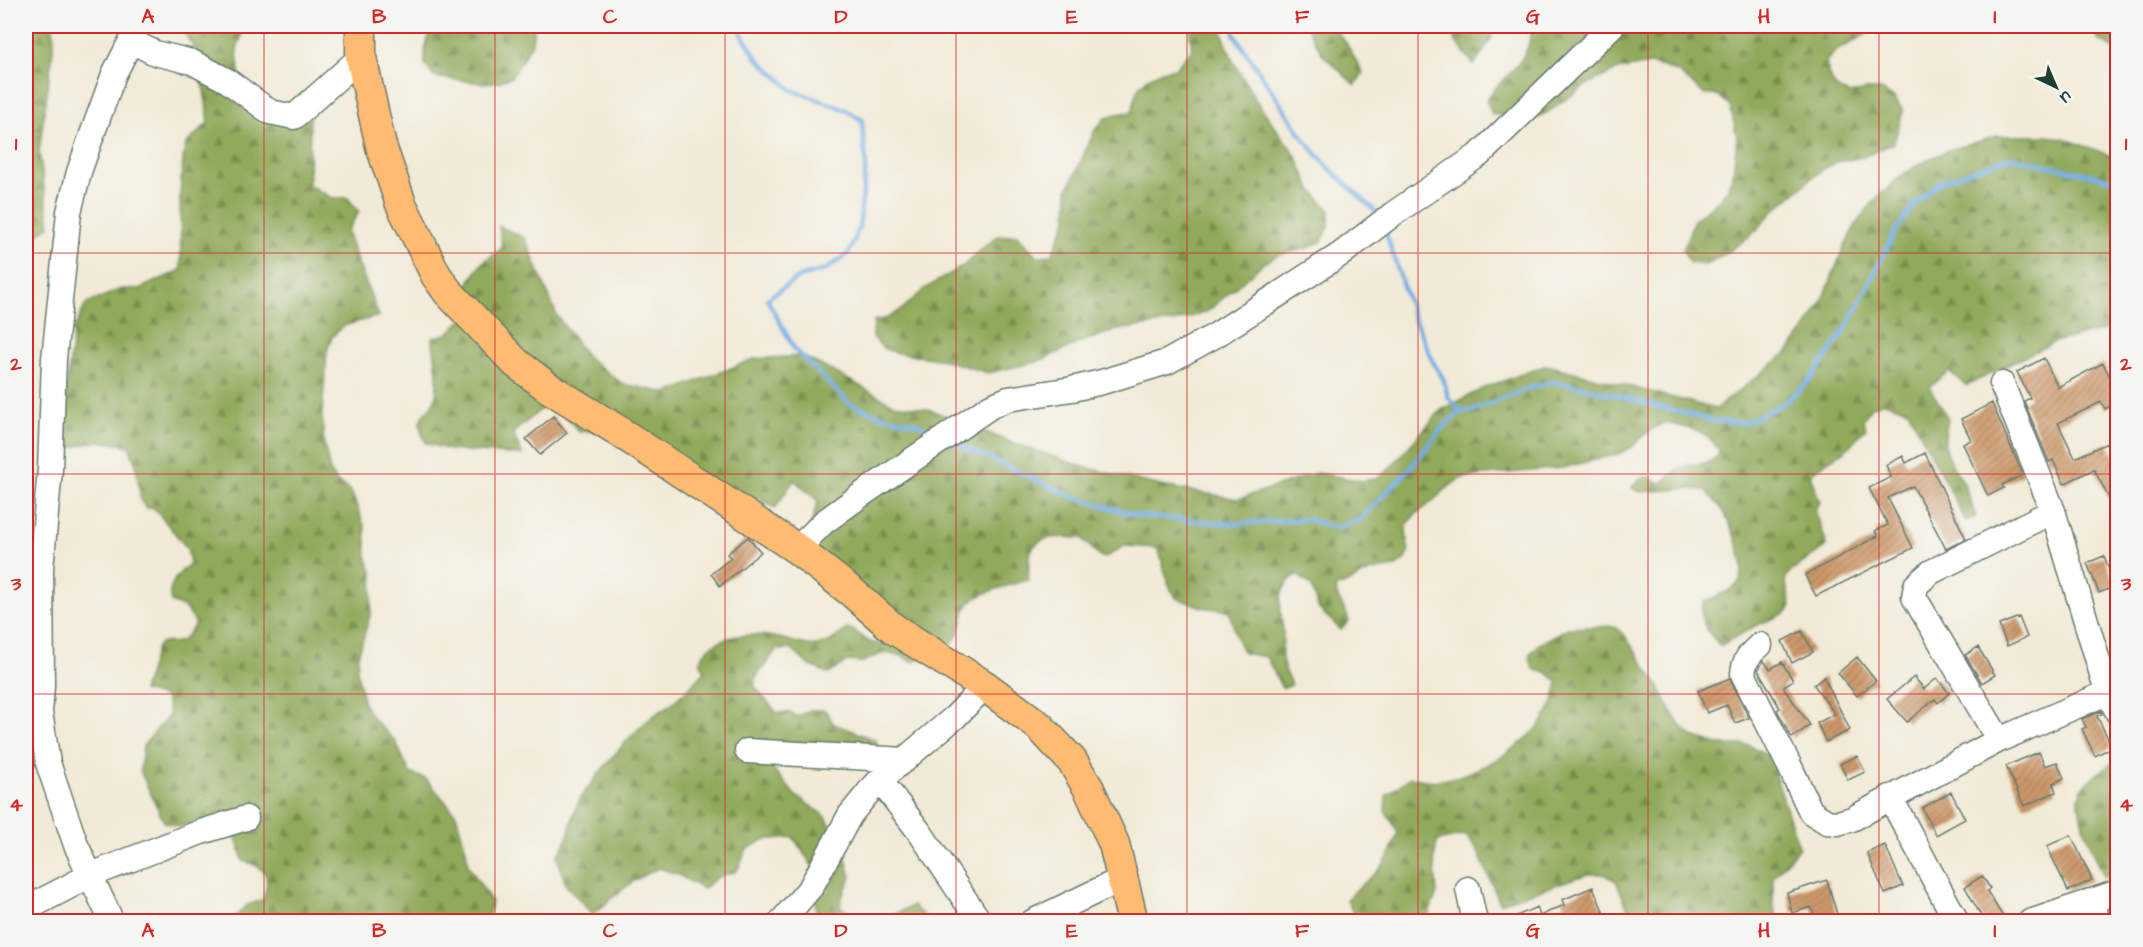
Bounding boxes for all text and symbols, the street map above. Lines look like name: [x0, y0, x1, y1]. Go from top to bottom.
text: A: [142, 3, 155, 31]
text: B: [372, 3, 387, 31]
text: C: [603, 3, 618, 31]
text: D: [835, 3, 848, 31]
text: E: [1066, 3, 1078, 31]
text: F: [1295, 3, 1310, 31]
text: G: [1526, 3, 1540, 31]
text: H: [1758, 3, 1770, 31]
text: I: [1993, 3, 1997, 31]
north arrow: [2026, 57, 2086, 117]
text: U: [2055, 86, 2077, 108]
text: 1: [15, 130, 18, 158]
text: 1: [2125, 130, 2128, 158]
text: 2: [9, 350, 22, 378]
text: 2: [2119, 350, 2132, 378]
text: 3: [10, 570, 22, 598]
text: 3: [2120, 570, 2132, 598]
text: 4: [9, 791, 23, 819]
text: 4: [2119, 791, 2133, 819]
text: A: [142, 917, 155, 945]
text: B: [372, 917, 387, 945]
text: C: [603, 917, 618, 945]
text: D: [835, 917, 848, 945]
text: E: [1066, 917, 1078, 945]
text: F: [1295, 917, 1310, 945]
text: G: [1526, 917, 1540, 945]
text: H: [1758, 917, 1770, 945]
text: I: [1993, 917, 1997, 945]

